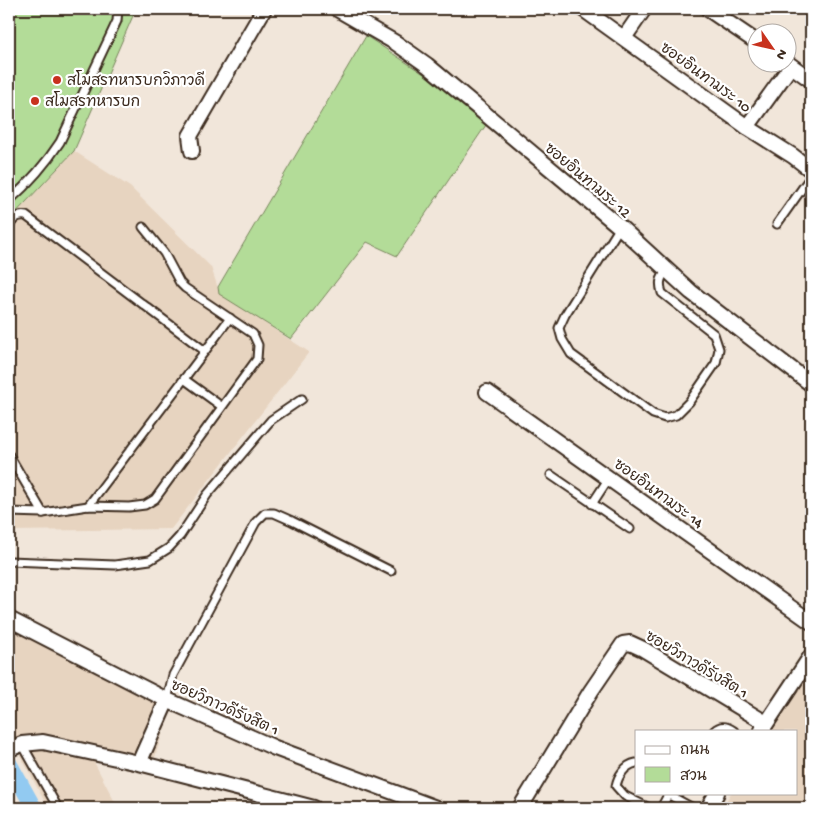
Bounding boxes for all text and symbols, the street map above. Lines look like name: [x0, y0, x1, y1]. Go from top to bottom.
north arrow: [748, 22, 798, 72]
street label: ซอยอินทามระ 10: [656, 38, 755, 118]
text: N: [771, 45, 790, 62]
place label: สโมสรทหารบกวิภาวดี: [67, 70, 205, 91]
marker: สโมสรทหารบกวิภาวดี: [51, 74, 63, 86]
place label: สโมสรทหารบก: [45, 91, 140, 112]
marker: สโมสรทหารบก: [29, 95, 41, 107]
street label: ซอยอินทามระ 12: [540, 139, 635, 223]
street label: ซอยอินทามระ 14: [609, 454, 707, 533]
street label: ซอยวิภาวดีรังสิต 1: [641, 626, 752, 703]
street label: ซอยวิภาวดีรังสิต 1: [167, 675, 282, 741]
legend: [635, 730, 798, 794]
text: ถนน: [680, 742, 709, 760]
text: สวน: [680, 768, 707, 786]

